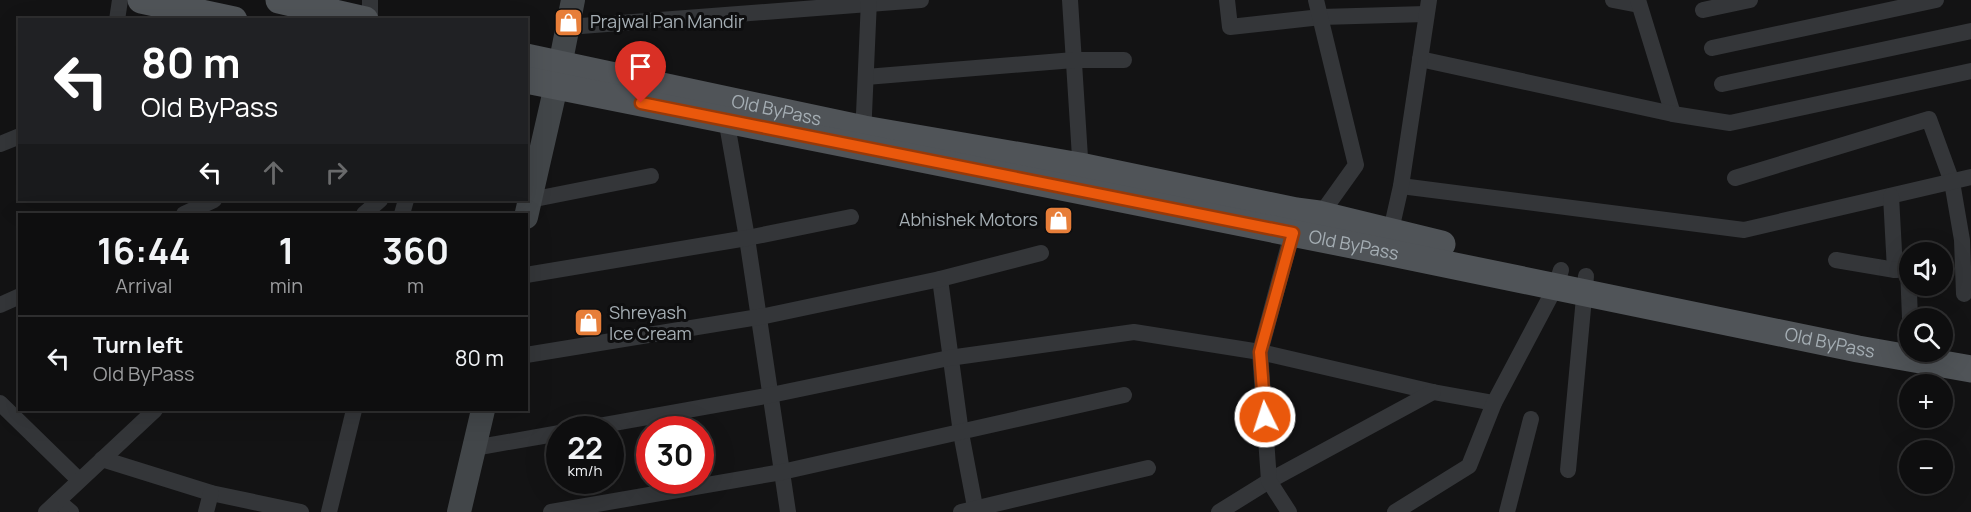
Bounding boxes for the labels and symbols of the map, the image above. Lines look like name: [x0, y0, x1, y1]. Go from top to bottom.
shop icon: Prajwal Pan Mandir: [553, 6, 585, 38]
place label: Prajwal Pan Mandir: [590, 9, 745, 33]
pin: [615, 41, 666, 103]
street label: Old ByPass: [729, 88, 824, 131]
shop icon: Abhishek Motors: [1043, 204, 1075, 236]
place label: Abhishek Motors: [899, 207, 1038, 231]
street label: Old ByPass: [1307, 224, 1401, 265]
place label: Shreyash Ice Cream: [609, 300, 692, 345]
shop icon: Shreyash Ice Cream: [572, 307, 604, 339]
street label: Old ByPass: [1783, 321, 1877, 363]
position arrow: [1233, 385, 1297, 449]
speed limit sign: 30: [636, 416, 714, 494]

